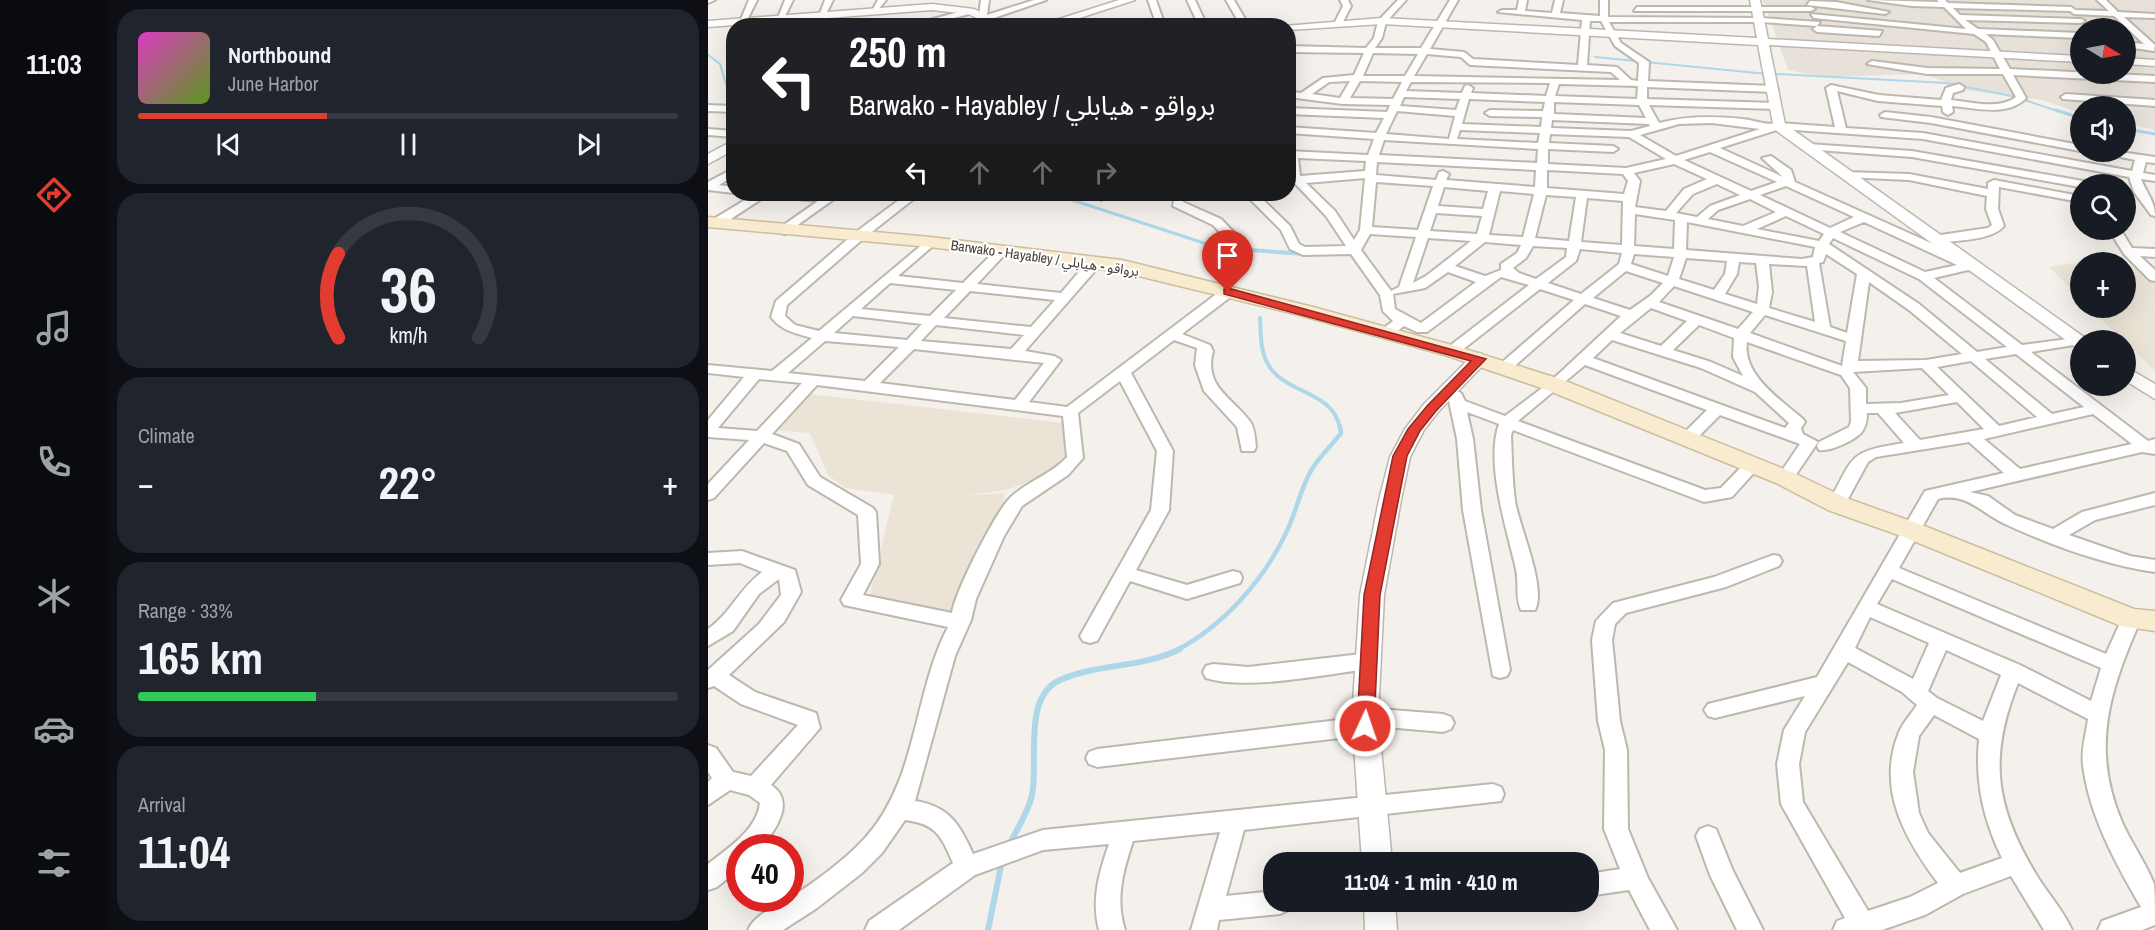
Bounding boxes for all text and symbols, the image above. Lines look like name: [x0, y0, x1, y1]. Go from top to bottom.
north arrow: [2070, 18, 2136, 84]
map controls: [2070, 18, 2136, 396]
text: 250 m: [849, 24, 947, 80]
text: Northbound: [228, 40, 331, 70]
icon: left: [750, 42, 828, 120]
text: 11:03: [26, 46, 82, 82]
text: June Harbor: [228, 70, 318, 97]
text: Barwako - Hayabley / برواقو - هيابلي: [849, 87, 1215, 123]
button: sound: [2070, 96, 2136, 162]
icon: previous: [212, 128, 245, 161]
icon: pause: [392, 128, 425, 161]
icon: next: [572, 128, 605, 161]
icon: left: [900, 156, 933, 189]
icon: ahead: [963, 156, 996, 189]
icon: ahead: [1026, 156, 1059, 189]
icon: right: [1089, 156, 1122, 189]
icon: directions: [33, 174, 75, 216]
button: search: [2070, 174, 2136, 240]
pin: [1202, 230, 1253, 292]
street label: Barwako - Hayabley / برواقو - هيابلي: [949, 236, 1140, 282]
icon: arrive: [1211, 239, 1244, 272]
text: 36: [380, 247, 436, 331]
button: +: [2070, 252, 2136, 318]
icon: music: [33, 307, 75, 349]
text: km/h: [389, 321, 427, 350]
button: −: [2070, 330, 2136, 396]
text: Climate: [138, 422, 195, 449]
icon: phone: [33, 441, 75, 483]
text: 22°: [378, 452, 438, 513]
text: −: [138, 461, 154, 505]
text: +: [662, 461, 678, 505]
icon: climate: [33, 575, 75, 617]
text: Range · 33%: [138, 597, 233, 624]
text: 165 km: [138, 627, 263, 688]
position arrow: [1333, 694, 1397, 758]
icon: car: [33, 708, 75, 750]
text: Arrival: [138, 791, 185, 818]
text: 11:04: [138, 821, 230, 882]
speed limit sign: 40: [726, 834, 804, 912]
icon: filters: [33, 842, 75, 884]
text: 11:04 · 1 min · 410 m: [1344, 867, 1518, 897]

